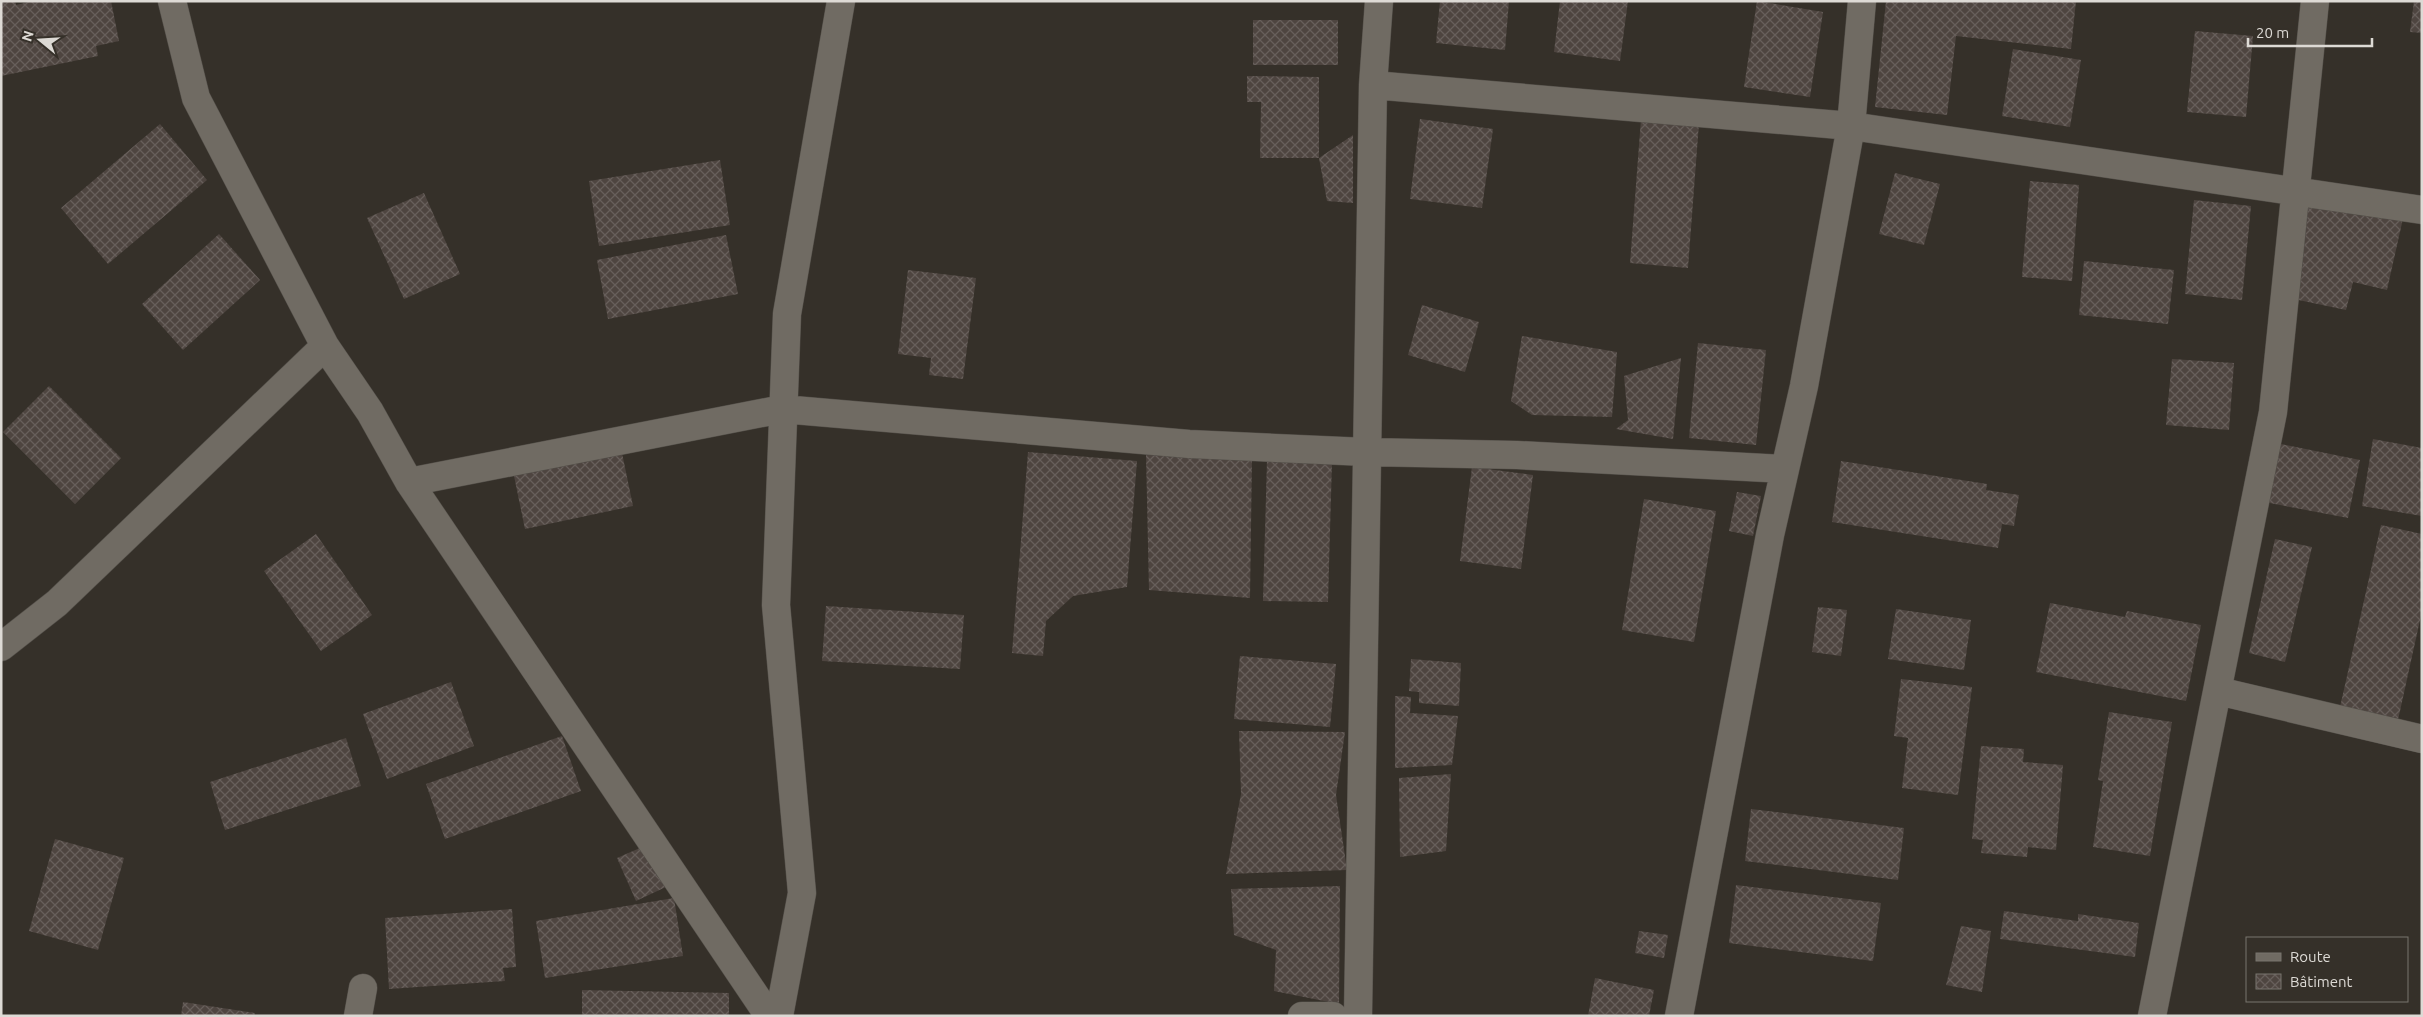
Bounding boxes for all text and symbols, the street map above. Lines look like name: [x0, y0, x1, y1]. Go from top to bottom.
north arrow: [15, 15, 65, 65]
scale bar: [2248, 15, 2372, 47]
text: 20 m: [2256, 24, 2289, 41]
text: N: [18, 29, 37, 43]
legend: [2246, 937, 2408, 1002]
text: Route: [2290, 948, 2331, 965]
text: Bâtiment: [2290, 973, 2353, 990]

